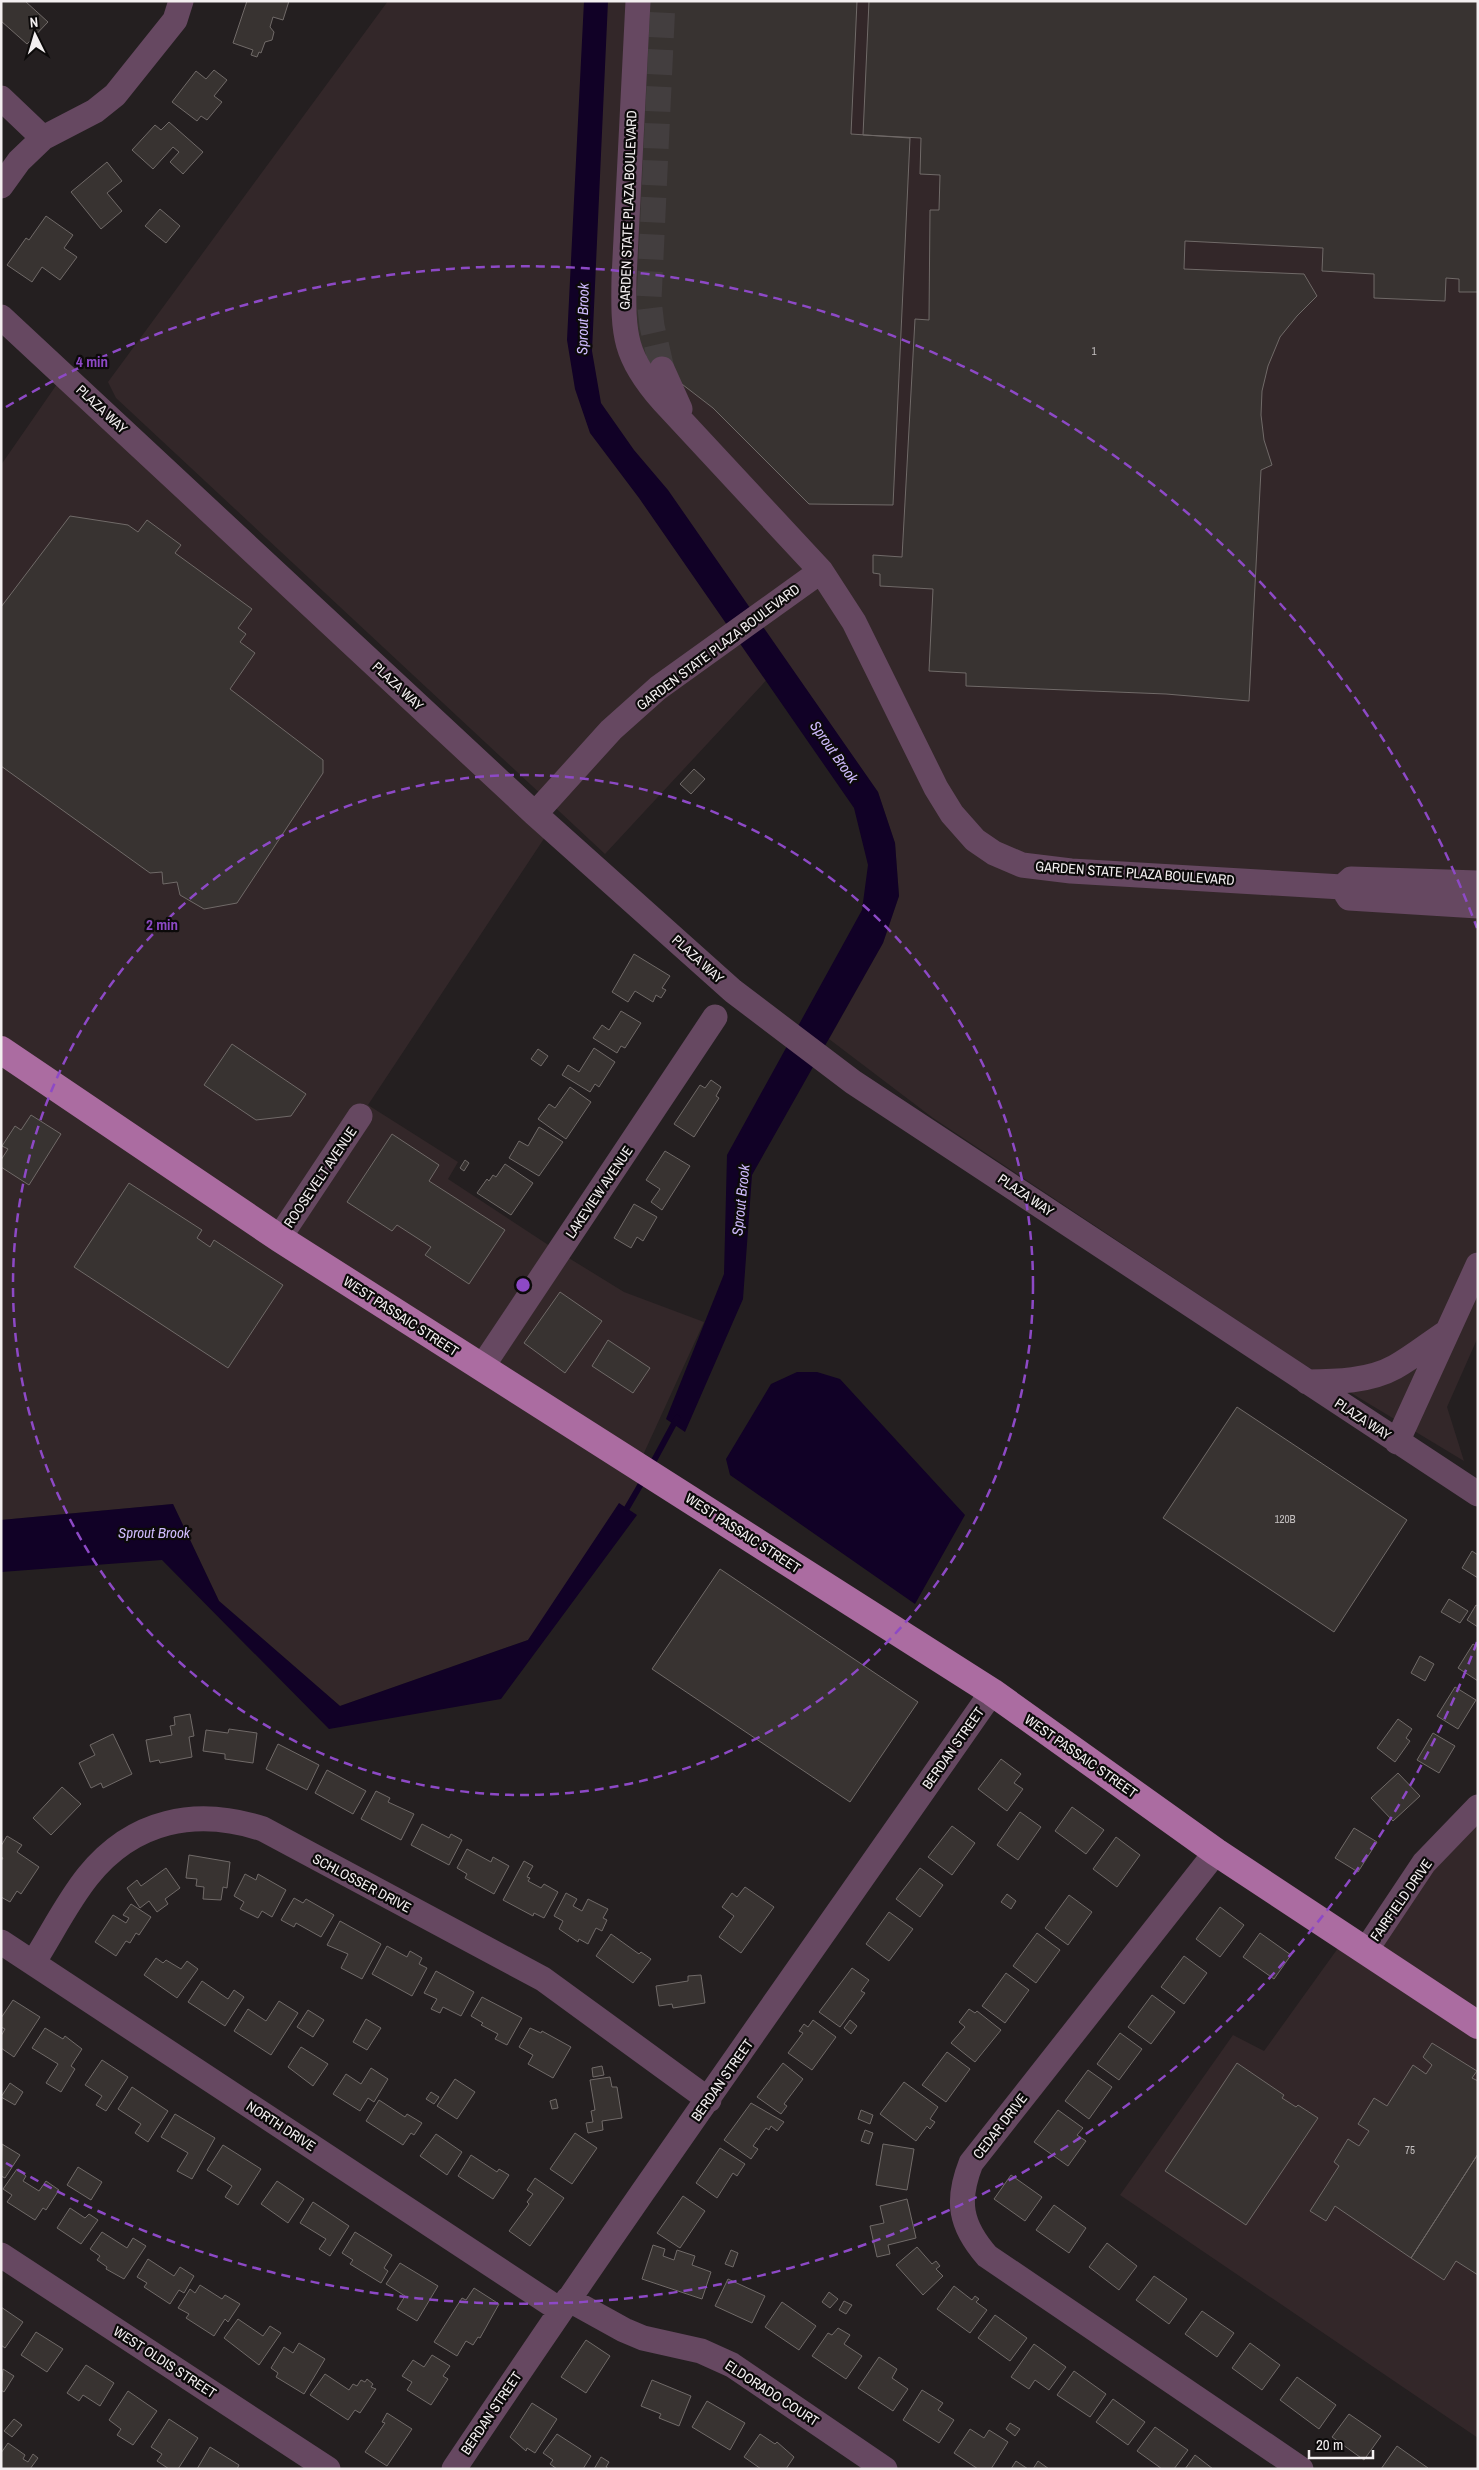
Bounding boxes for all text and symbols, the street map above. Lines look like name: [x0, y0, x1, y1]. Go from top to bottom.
north arrow: [10, 10, 60, 60]
text: N: [29, 13, 39, 31]
street label: GARDEN STATE PLAZA BOULEVARD: [616, 110, 640, 310]
water label: Sprout Brook: [571, 282, 594, 355]
house number: 1: [1091, 344, 1097, 358]
text: 4 min: [76, 351, 108, 372]
street label: PLAZA WAY: [73, 381, 132, 438]
street label: GARDEN STATE PLAZA BOULEVARD: [633, 580, 803, 714]
street label: PLAZA WAY: [369, 658, 428, 715]
water label: Sprout Brook: [805, 716, 864, 788]
street label: GARDEN STATE PLAZA BOULEVARD: [1035, 857, 1235, 889]
text: 2 min: [146, 914, 178, 935]
street label: PLAZA WAY: [668, 931, 728, 987]
street label: ROOSEVELT AVENUE: [280, 1123, 360, 1231]
street label: LAKEVIEW AVENUE: [561, 1142, 637, 1242]
water label: Sprout Brook: [726, 1162, 755, 1237]
street label: PLAZA WAY: [995, 1170, 1058, 1220]
street label: WEST PASSAIC STREET: [340, 1272, 462, 1360]
centre of rings: [514, 1276, 532, 1294]
street label: PLAZA WAY: [1331, 1394, 1395, 1444]
street label: WEST PASSAIC STREET: [682, 1489, 804, 1577]
house number: 120B: [1274, 1512, 1296, 1526]
water label: Sprout Brook: [118, 1522, 191, 1543]
street label: BERDAN STREET: [918, 1703, 988, 1793]
street label: WEST PASSAIC STREET: [1021, 1710, 1141, 1802]
street label: SCHLOSSER DRIVE: [310, 1849, 414, 1917]
street label: FAIRFIELD DRIVE: [1366, 1855, 1436, 1945]
street label: BERDAN STREET: [687, 2035, 757, 2125]
street label: CEDAR DRIVE: [969, 2090, 1031, 2162]
street label: NORTH DRIVE: [243, 2097, 319, 2155]
house number: 75: [1405, 2143, 1415, 2157]
street label: WEST OLDIS STREET: [110, 2322, 220, 2402]
street label: ELDORADO COURT: [722, 2356, 822, 2430]
street label: BERDAN STREET: [457, 2368, 525, 2458]
scale bar: [1309, 2428, 1373, 2460]
text: 20 m: [1316, 2434, 1343, 2455]

